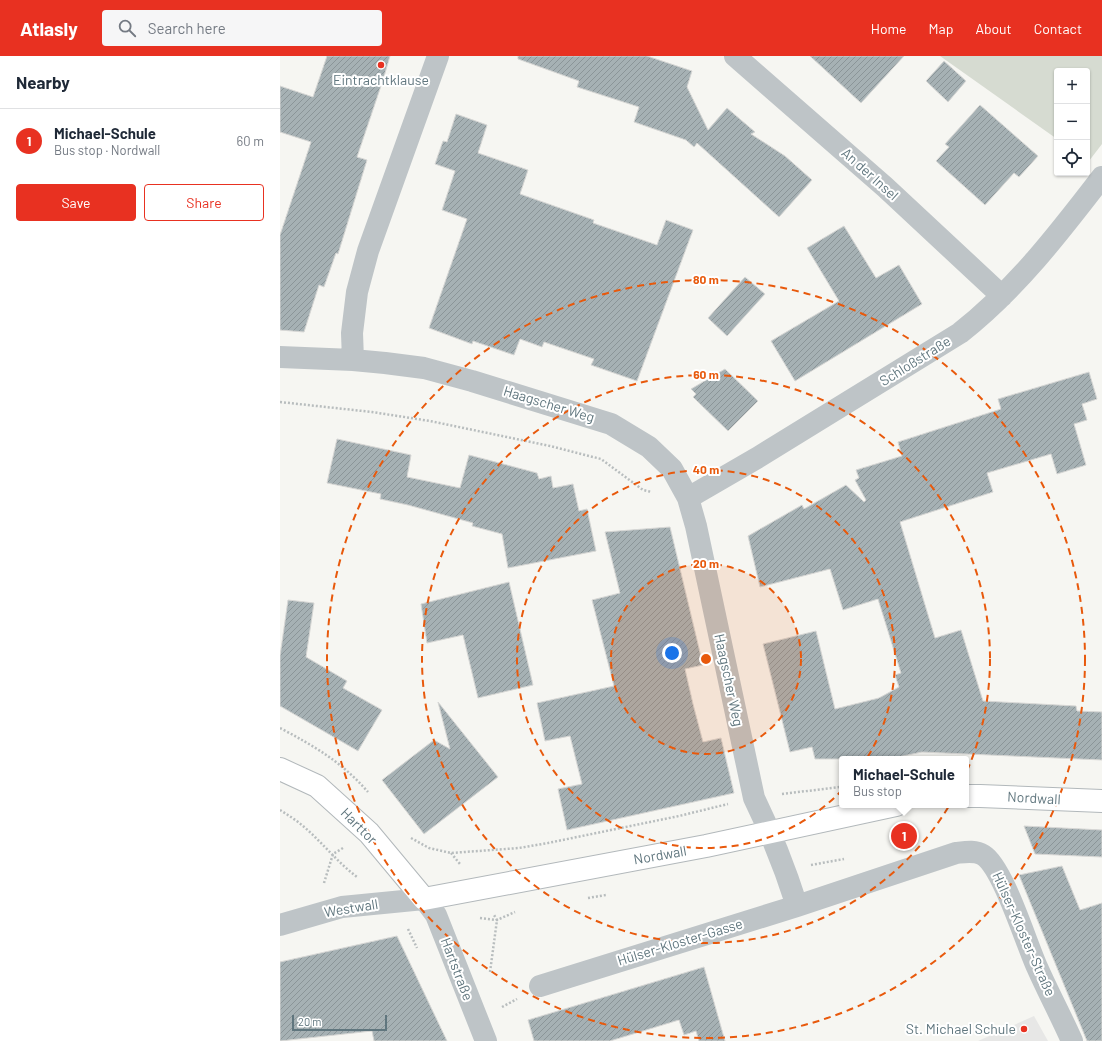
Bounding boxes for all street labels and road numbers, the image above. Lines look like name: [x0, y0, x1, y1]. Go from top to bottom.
street label: An der Insel: [838, 144, 902, 204]
street label: Schloßstraße: [876, 332, 953, 389]
street label: Haagscher Weg: [502, 382, 597, 425]
street label: Haagscher Weg: [711, 632, 748, 728]
street label: Nordwall: [1007, 788, 1061, 807]
street label: Harttor: [338, 804, 381, 847]
street label: Nordwall: [632, 842, 688, 868]
street label: Hülser-Kloster-Straße: [989, 869, 1060, 999]
street label: Westwall: [323, 895, 379, 920]
street label: Hülser-Kloster-Gasse: [615, 914, 745, 969]
street label: Hartstraße: [438, 935, 477, 1003]

